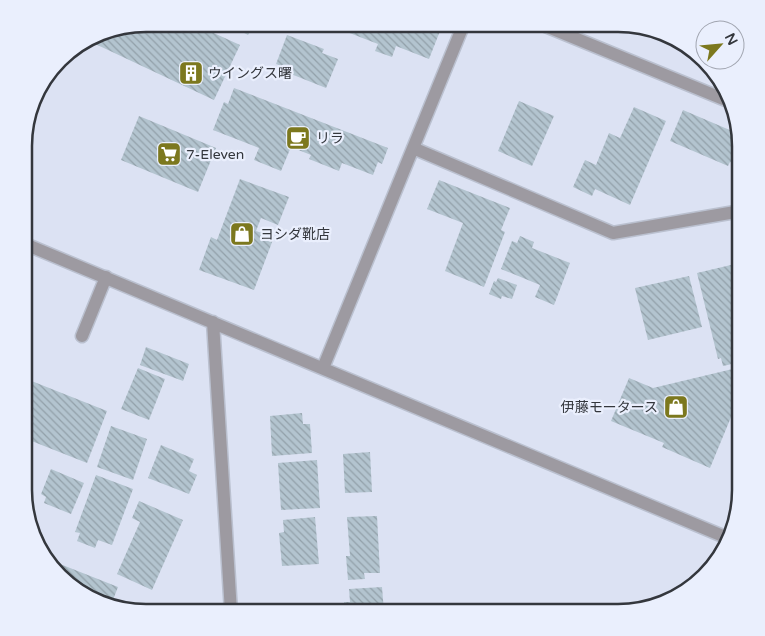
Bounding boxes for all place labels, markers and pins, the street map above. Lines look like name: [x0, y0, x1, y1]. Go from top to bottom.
building icon: ウイングス曙: [178, 60, 204, 86]
place label: ウイングス曙: [208, 65, 292, 82]
cafe icon: リラ: [285, 125, 311, 151]
place label: リラ: [316, 130, 344, 147]
supermarket icon: 7-Eleven: [156, 141, 182, 167]
place label: 7-Eleven: [186, 146, 244, 163]
shop icon: ヨシダ靴店: [229, 221, 255, 247]
place label: ヨシダ靴店: [260, 226, 330, 243]
shop icon: 伊藤モータース: [663, 394, 689, 420]
place label: 伊藤モータース: [561, 399, 658, 416]

